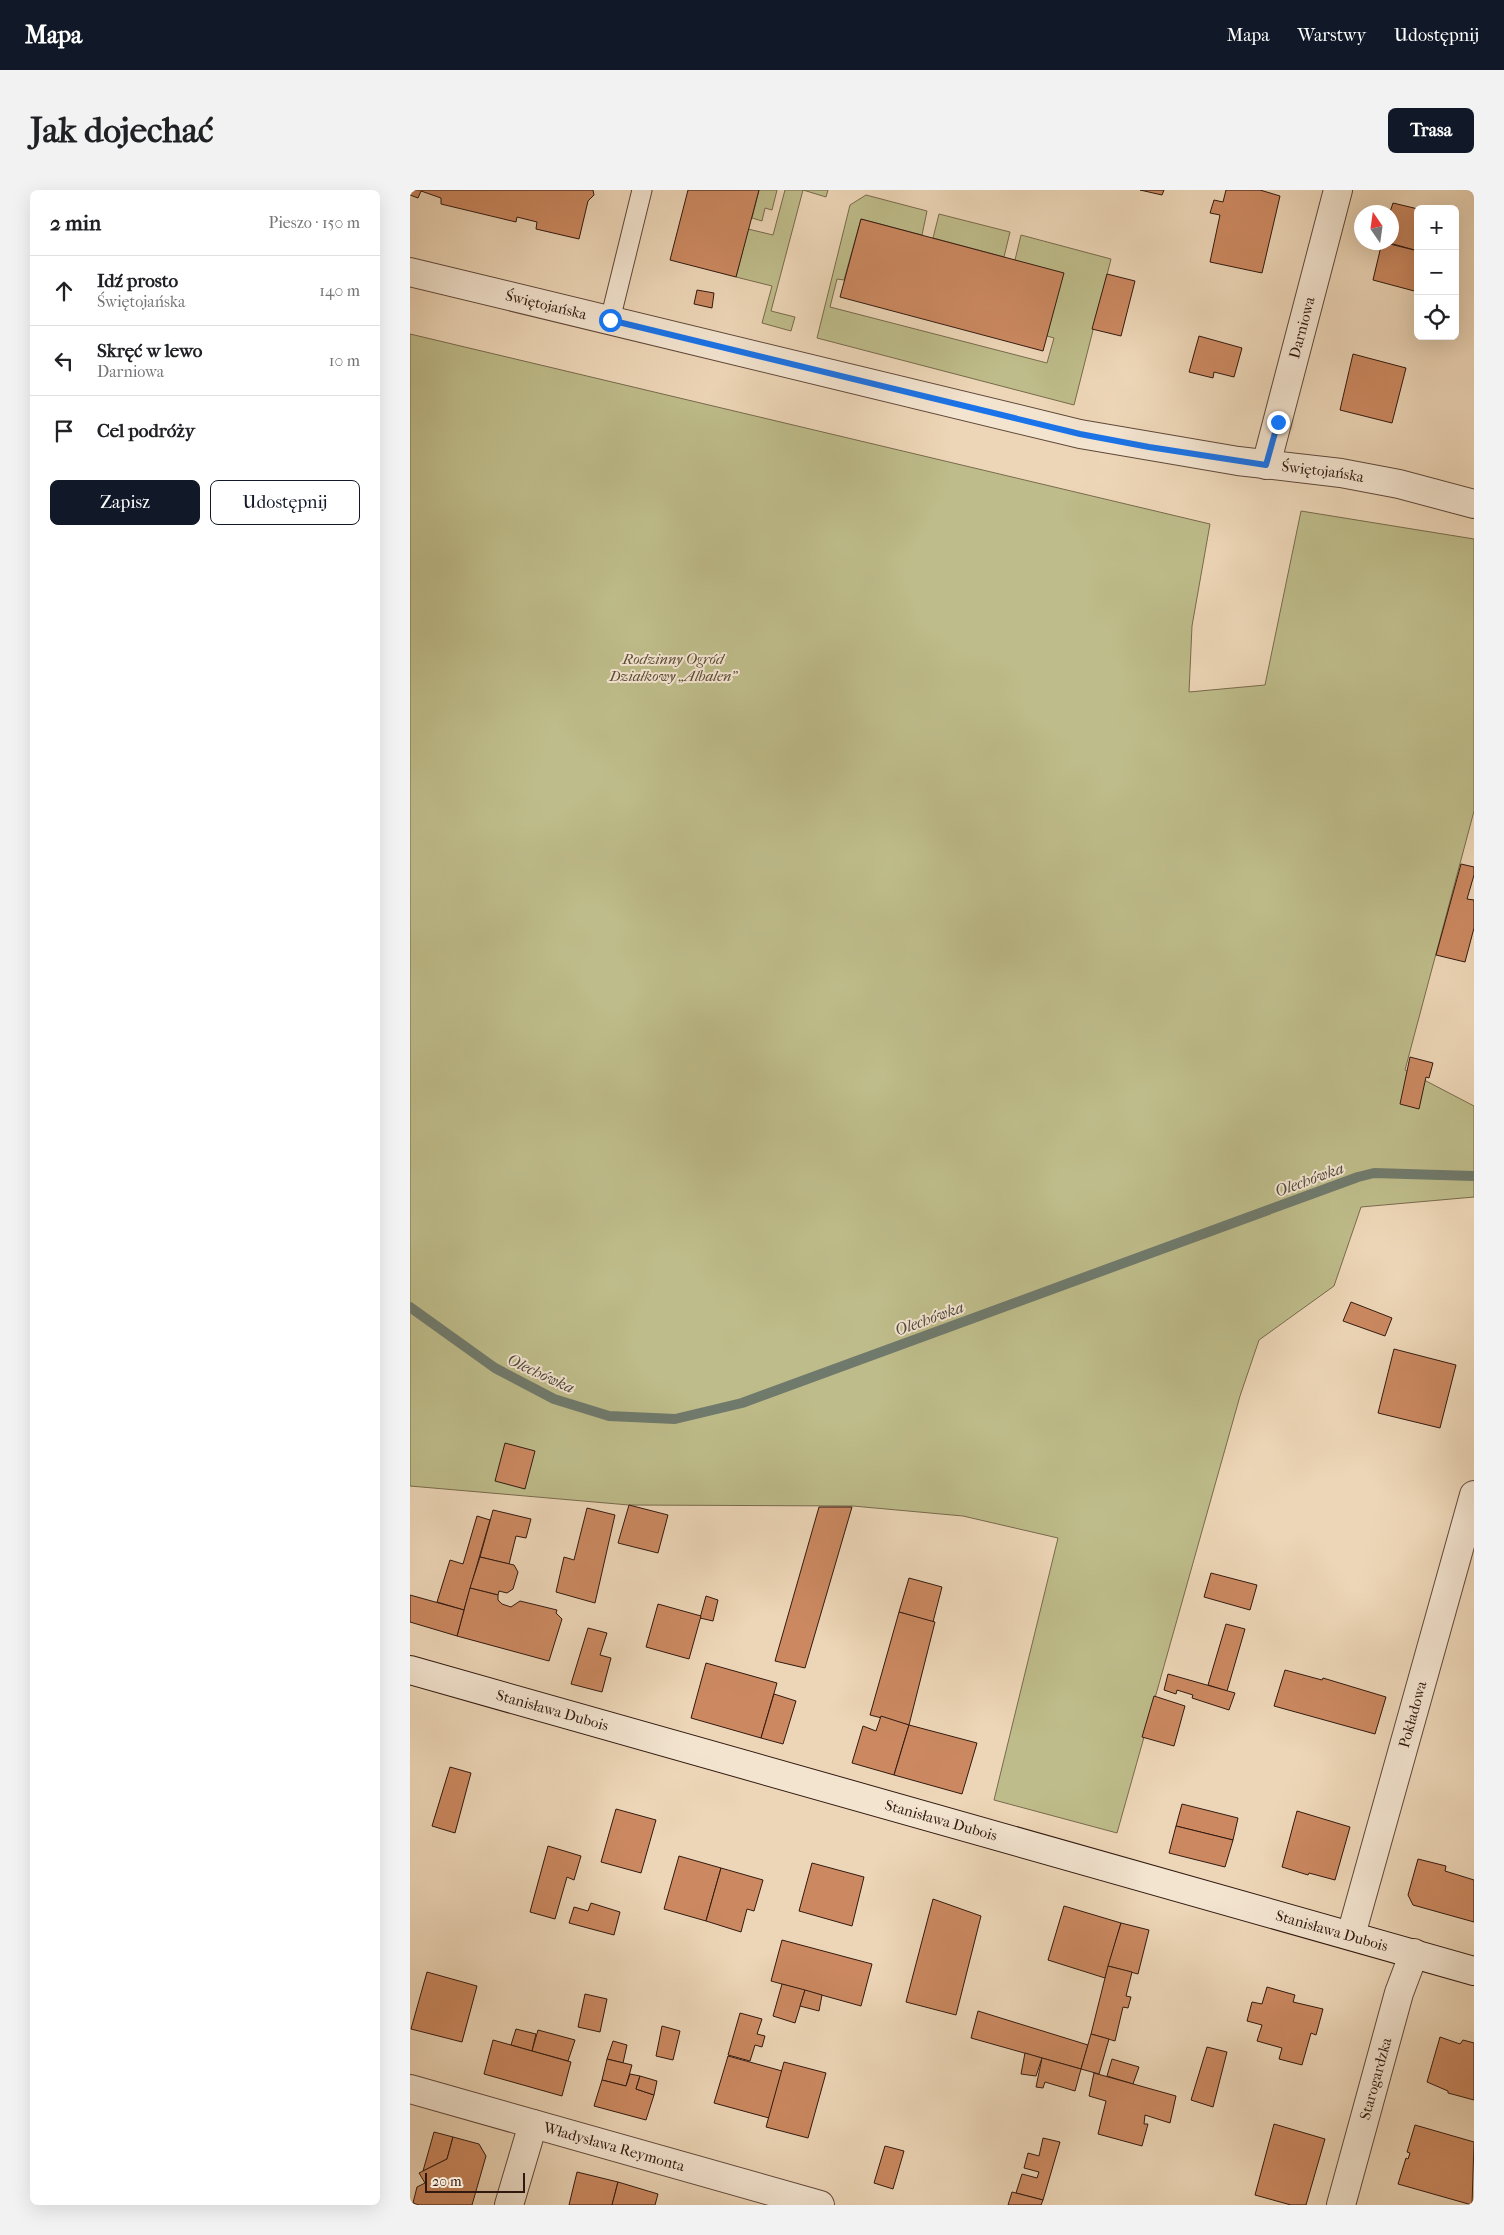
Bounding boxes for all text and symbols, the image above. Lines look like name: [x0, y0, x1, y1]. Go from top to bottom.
text: Mapa: [25, 21, 82, 49]
text: Mapa: [1227, 25, 1270, 46]
text: Warstwy: [1298, 25, 1366, 46]
text: Udostępnij: [1394, 25, 1479, 46]
button: Trasa: [1388, 108, 1474, 153]
text: Jak dojechać: [30, 110, 214, 151]
north arrow: [1354, 205, 1399, 250]
map controls: [1414, 205, 1459, 340]
button: +: [1414, 205, 1459, 250]
text: 2 min: [50, 211, 101, 235]
text: Pieszo · 150 m: [269, 213, 360, 232]
button: −: [1414, 250, 1459, 295]
text: Idź prosto: [97, 270, 178, 292]
icon: ahead: [50, 277, 78, 305]
text: 140 m: [319, 281, 360, 300]
street label: Świętojańska: [504, 286, 590, 324]
text: Świętojańska: [97, 292, 185, 311]
street label: Darniowa: [1285, 294, 1319, 360]
button: locate: [1414, 295, 1459, 340]
route start: [599, 309, 622, 332]
text: Skręć w lewo: [97, 340, 203, 362]
icon: left: [50, 347, 78, 375]
text: 10 m: [329, 351, 360, 370]
text: Darniowa: [97, 362, 164, 381]
route end: [1267, 411, 1290, 434]
icon: arrive: [50, 417, 78, 445]
text: Cel podróży: [97, 420, 195, 442]
street label: Świętojańska: [1281, 457, 1367, 486]
button: Zapisz: [50, 480, 200, 525]
button: Udostępnij: [210, 480, 360, 525]
park label: Rodzinny Ogród Działkowy „Albalen”: [608, 650, 738, 685]
water label: Olechówka: [1272, 1158, 1346, 1201]
water label: Olechówka: [892, 1297, 966, 1340]
water label: Olechówka: [504, 1350, 577, 1397]
street label: Pokładowa: [1395, 1678, 1431, 1750]
street label: Stanisława Dubois: [494, 1686, 611, 1735]
street label: Stanisława Dubois: [883, 1796, 1000, 1845]
street label: Stanisława Dubois: [1274, 1906, 1390, 1955]
street label: Starogardzka: [1356, 2034, 1396, 2122]
street label: Władysława Reymonta: [540, 2118, 688, 2176]
scale bar: [425, 2170, 525, 2193]
text: 20 m: [432, 2173, 462, 2190]

